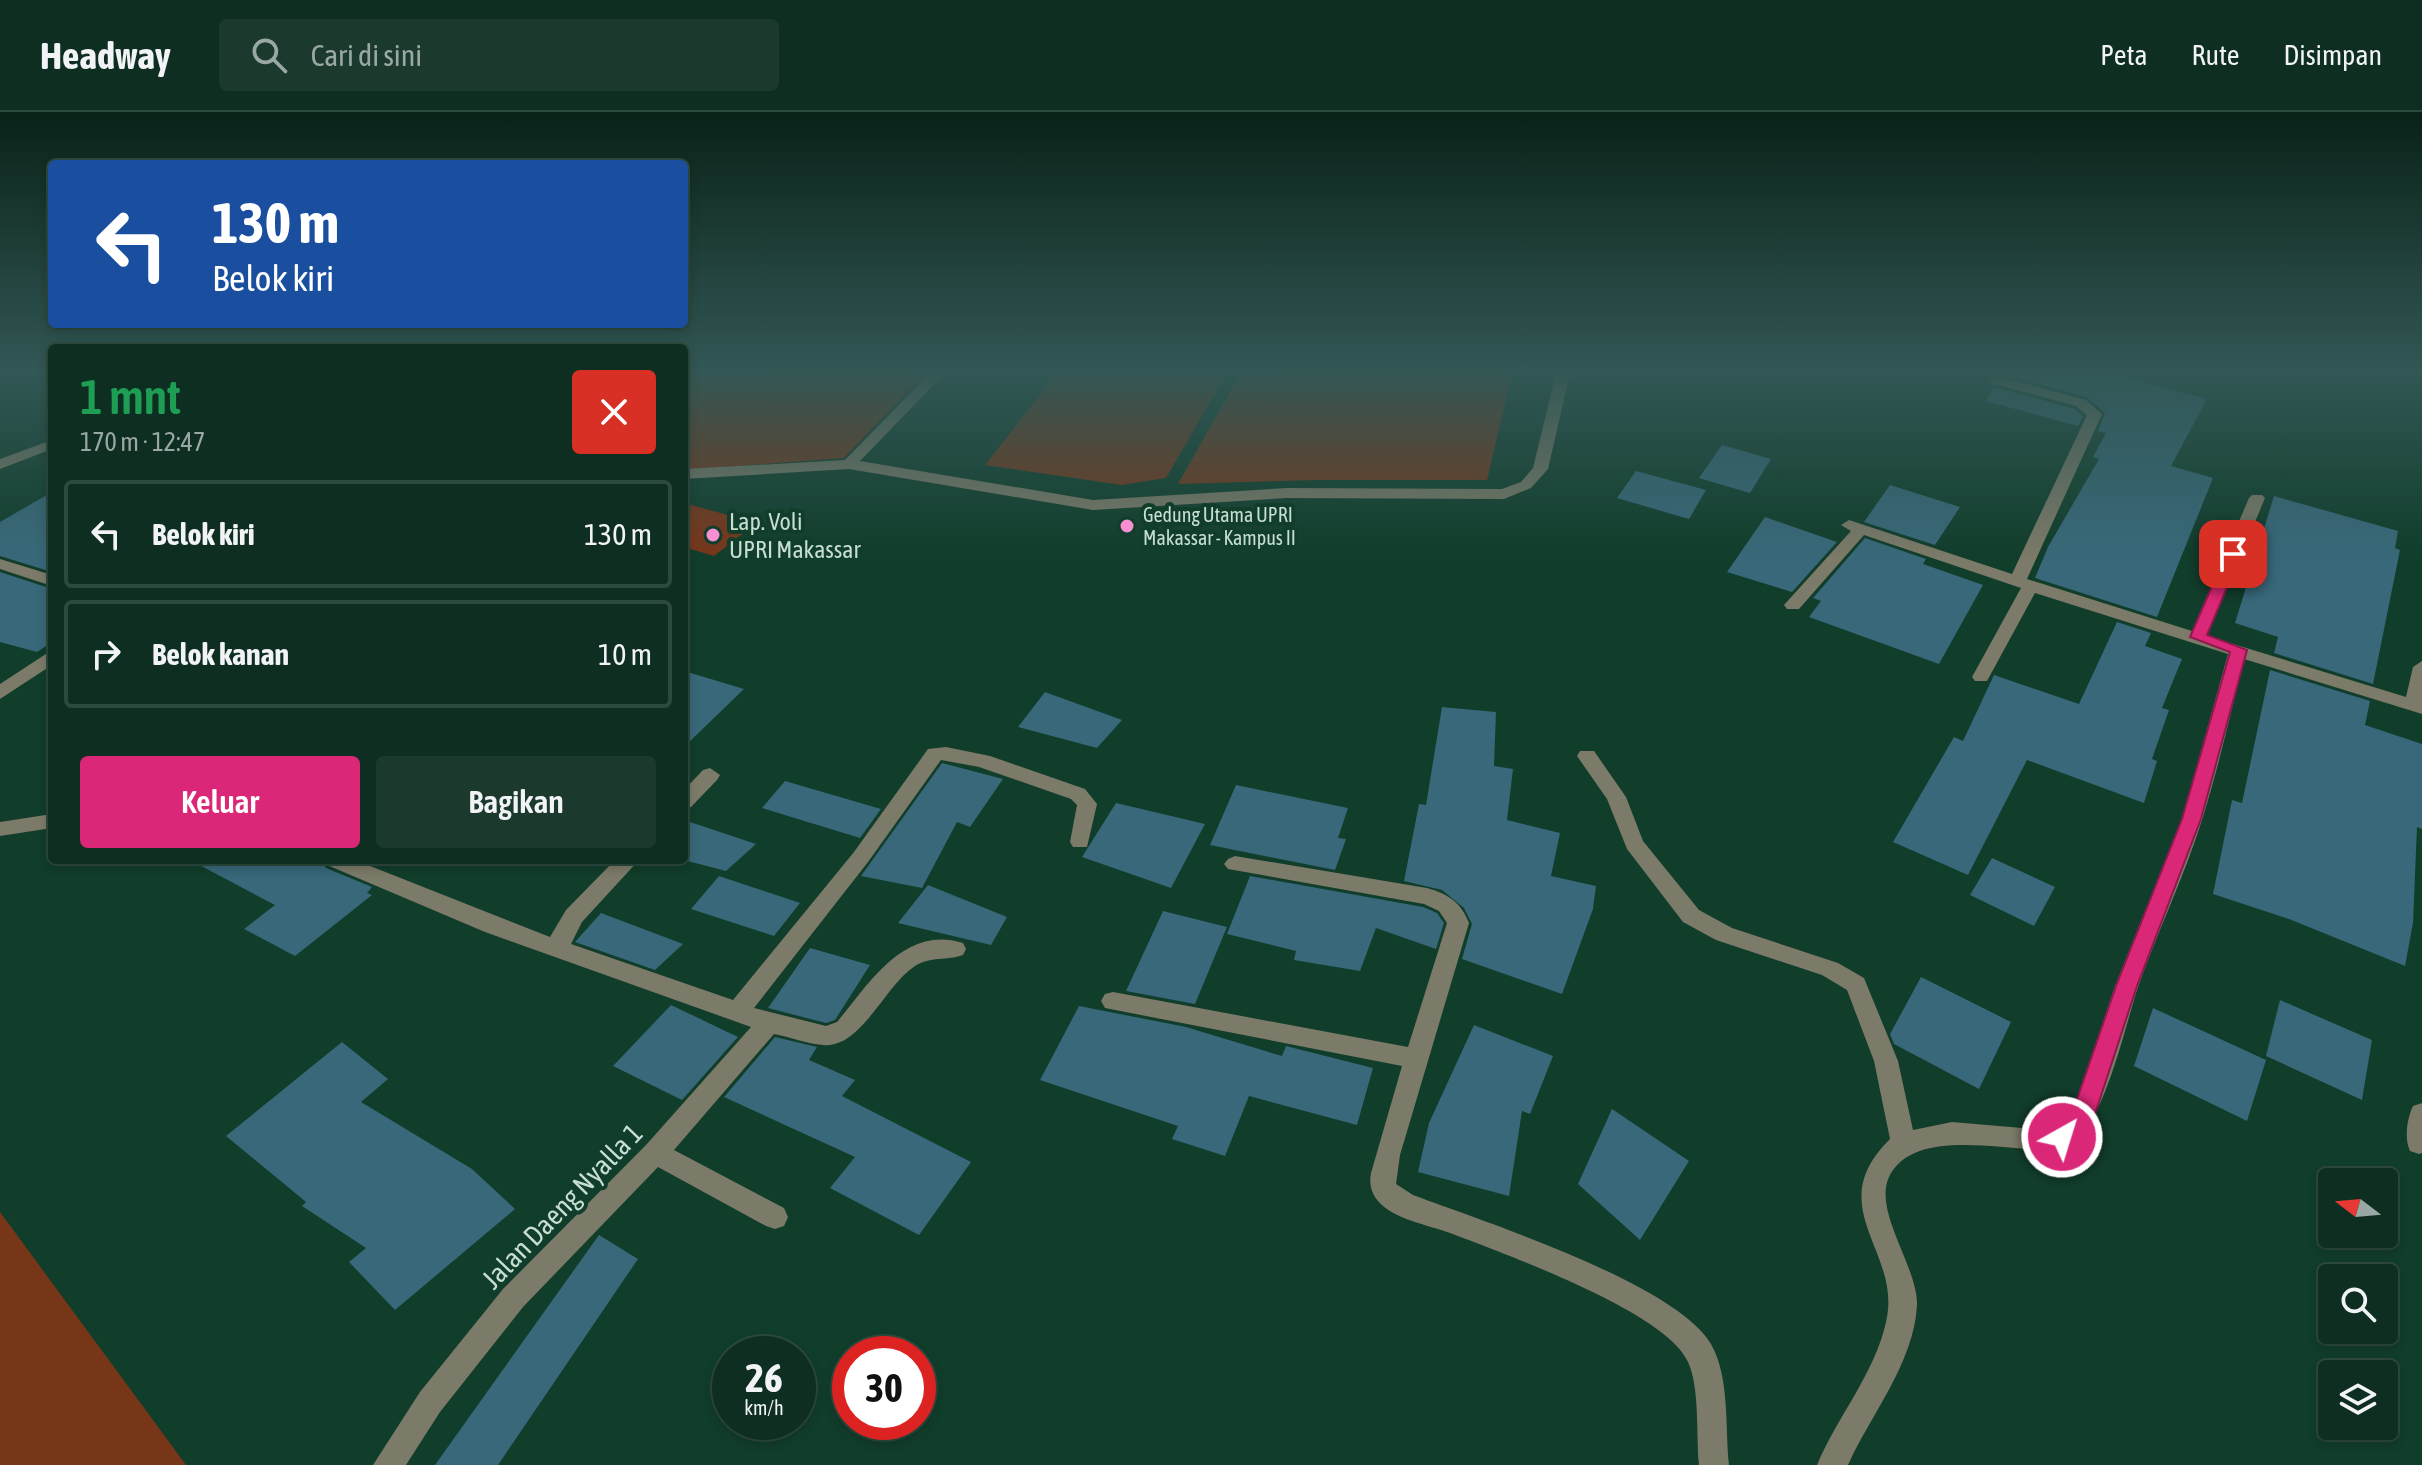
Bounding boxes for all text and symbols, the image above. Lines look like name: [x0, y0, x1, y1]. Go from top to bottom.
search box: [219, 19, 779, 91]
icon: search: [247, 33, 291, 77]
text: Headway: [40, 34, 171, 77]
text: Cari di sini: [311, 38, 422, 72]
text: Peta: [2100, 39, 2147, 71]
text: Rute: [2191, 39, 2240, 71]
text: Disimpan: [2284, 39, 2382, 71]
text: 130 m: [212, 191, 339, 255]
icon: left: [80, 192, 184, 296]
text: Belok kiri: [212, 257, 334, 299]
text: 1 mnt: [80, 369, 181, 424]
button: close: [572, 370, 656, 454]
text: 170 m · 12:47: [80, 427, 205, 457]
place label: Gedung Utama UPRI Makassar - Kampus II: [1143, 503, 1296, 549]
place label: Lap. Voli UPRI Makassar: [729, 508, 861, 563]
icon: left: [84, 512, 128, 556]
text: Belok kiri: [152, 517, 255, 551]
text: 130 m: [584, 517, 652, 551]
marker: Gedung Utama UPRI Makassar - Kampus II: [1118, 517, 1136, 535]
pin: [2199, 520, 2267, 588]
marker: Lap. Voli UPRI Makassar: [704, 526, 722, 544]
icon: arrive: [2211, 532, 2255, 576]
icon: right: [84, 632, 128, 676]
text: Belok kanan: [152, 637, 289, 671]
text: 10 m: [598, 637, 652, 671]
button: Keluar: [80, 756, 360, 848]
button: Bagikan: [376, 756, 656, 848]
position arrow: [2020, 1095, 2104, 1179]
street label: Jalan Daeng Nyalla 1: [475, 1117, 649, 1295]
north arrow: [2318, 1168, 2398, 1248]
map controls: [2318, 1168, 2398, 1440]
button: search: [2318, 1264, 2398, 1344]
speed limit sign: 30: [832, 1336, 936, 1440]
text: 26: [745, 1355, 783, 1400]
button: layers: [2318, 1360, 2398, 1440]
text: km/h: [744, 1396, 784, 1419]

